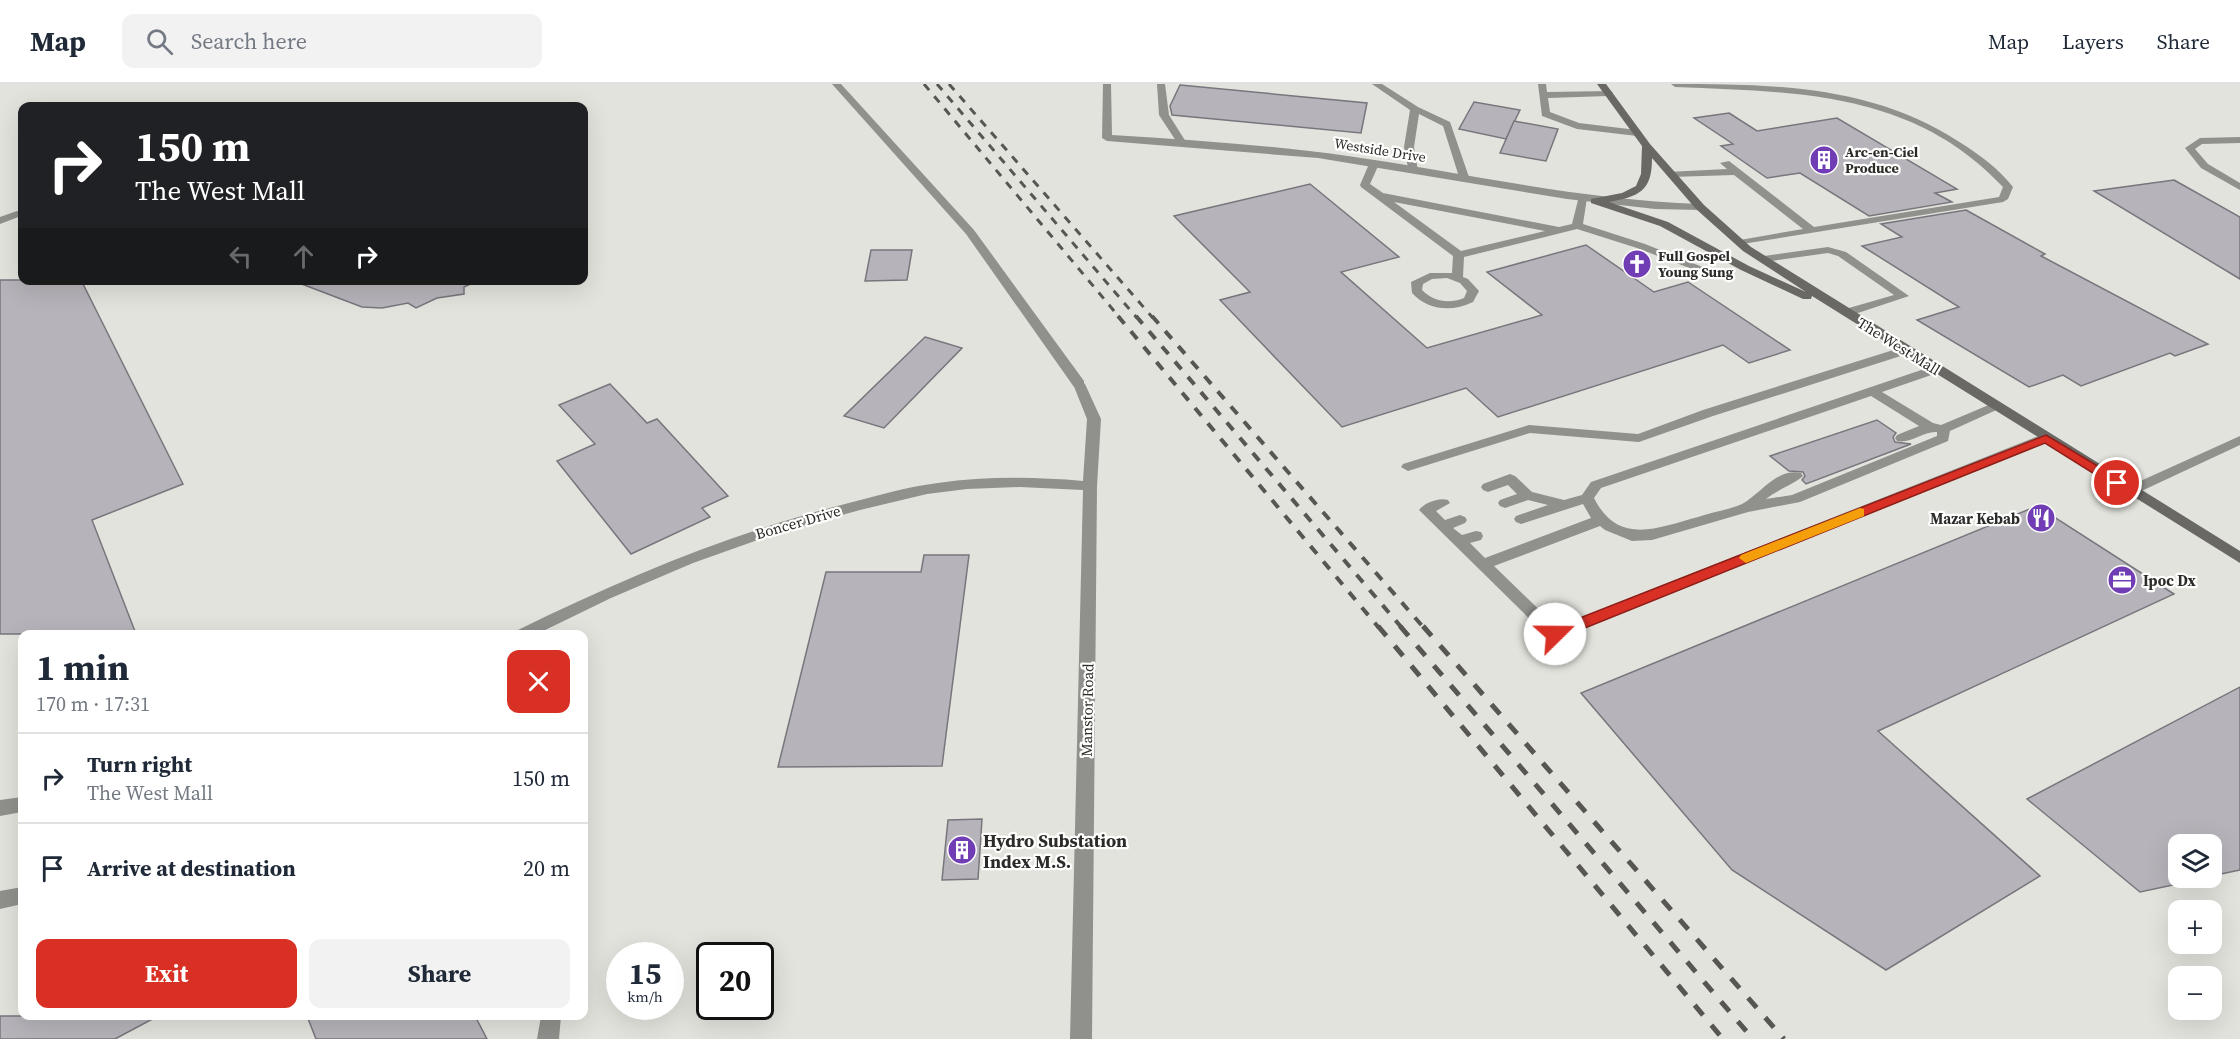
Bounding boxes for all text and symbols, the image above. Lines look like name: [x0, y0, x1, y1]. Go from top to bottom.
search box: [122, 14, 542, 68]
text: Map: [30, 22, 86, 60]
icon: search: [143, 25, 176, 58]
text: Search here: [191, 26, 307, 56]
text: Map: [1988, 27, 2029, 56]
text: Layers: [2062, 27, 2124, 56]
text: Share: [2157, 27, 2210, 56]
text: 150 m: [135, 117, 250, 175]
icon: right: [36, 126, 114, 204]
street label: Westside Drive: [1333, 133, 1427, 167]
place label: Arc-en-Ciel Produce: [1845, 142, 1919, 178]
building icon: Arc-en-Ciel Produce: [1808, 144, 1840, 176]
text: The West Mall: [135, 172, 305, 209]
icon: left: [224, 240, 257, 273]
icon: ahead: [287, 240, 320, 273]
icon: right: [350, 240, 383, 273]
place label: Full Gospel Young Sung: [1658, 246, 1734, 282]
church icon: Full Gospel Young Sung: [1621, 248, 1653, 280]
street label: The West Mall: [1853, 312, 1945, 380]
pin: [2091, 457, 2142, 508]
icon: arrive: [2100, 466, 2133, 499]
street label: Boncer Drive: [753, 500, 843, 544]
restaurant icon: Mazar Kebab: [2025, 502, 2057, 534]
place label: Mazar Kebab: [1930, 508, 2020, 529]
office icon: Ipoc Dx: [2106, 564, 2138, 596]
place label: Ipoc Dx: [2143, 570, 2197, 591]
position arrow: [1523, 602, 1587, 666]
text: 1 min: [36, 643, 129, 692]
button: close: [507, 650, 570, 713]
street label: Manstor Road: [1076, 663, 1098, 757]
text: 170 m · 17:31: [36, 690, 150, 718]
text: Turn right: [87, 749, 192, 779]
icon: right: [36, 762, 69, 795]
text: 150 m: [512, 763, 570, 793]
text: The West Mall: [87, 779, 213, 807]
place label: Hydro Substation Index M.S.: [983, 828, 1127, 874]
building icon: Hydro Substation Index M.S.: [946, 834, 978, 866]
map controls: [2168, 834, 2222, 1020]
button: layers: [2168, 834, 2222, 888]
icon: arrive: [36, 852, 69, 885]
text: Arrive at destination: [87, 853, 296, 883]
text: 20 m: [523, 853, 570, 883]
button: +: [2168, 900, 2222, 954]
button: Exit: [36, 939, 297, 1008]
button: Share: [309, 939, 570, 1008]
speed limit sign: 20: [696, 942, 774, 1020]
text: 15: [629, 953, 661, 994]
button: −: [2168, 966, 2222, 1020]
text: km/h: [627, 986, 663, 1007]

